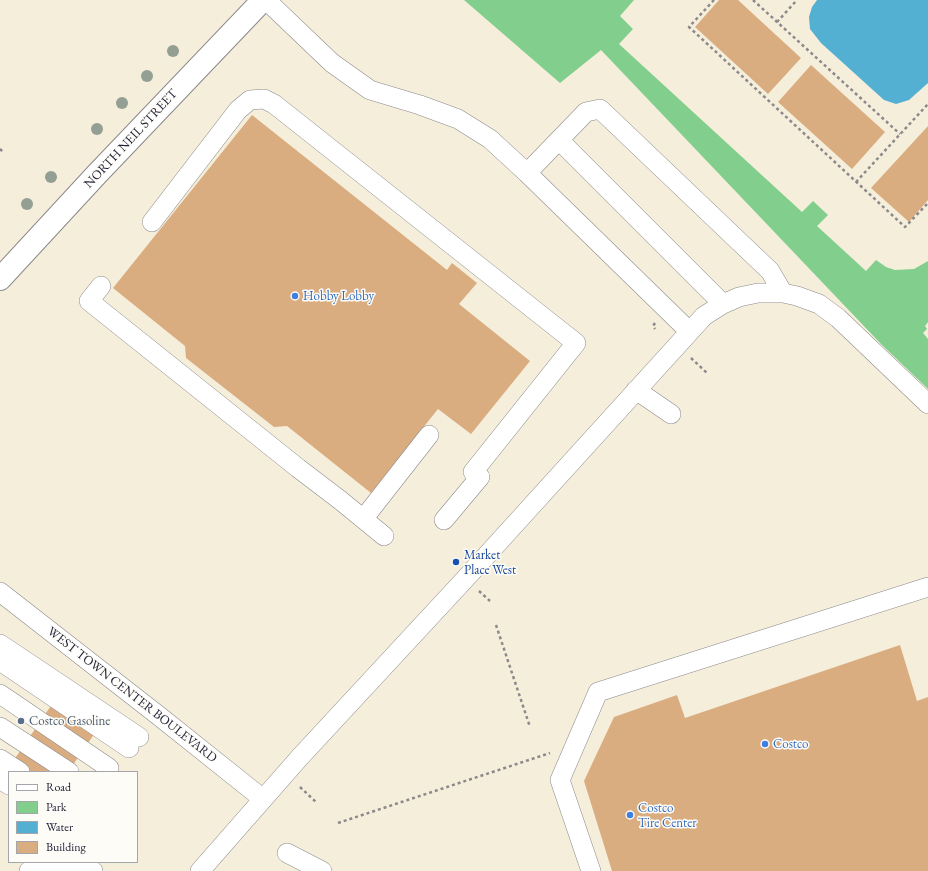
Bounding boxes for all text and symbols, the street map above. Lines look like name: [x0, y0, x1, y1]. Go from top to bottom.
street label: NORTH NEIL STREET: [81, 86, 181, 192]
place label: Hobby Lobby: [303, 288, 374, 304]
marker: Hobby Lobby: [290, 291, 300, 301]
place label: Market Place West: [464, 547, 516, 578]
marker: Market Place West: [451, 557, 461, 567]
street label: WEST TOWN CENTER BOULEVARD: [44, 624, 220, 766]
place label: Costco Gasoline: [29, 713, 110, 729]
marker: Costco Gasoline: [16, 716, 26, 726]
place label: Costco: [773, 736, 808, 752]
marker: Costco: [760, 739, 770, 749]
legend: [8, 771, 138, 863]
text: Road: [46, 779, 71, 795]
text: Park: [46, 799, 66, 815]
place label: Costco Tire Center: [638, 800, 697, 831]
marker: Costco Tire Center: [625, 810, 635, 820]
text: Water: [46, 819, 73, 835]
text: Building: [46, 839, 86, 855]

